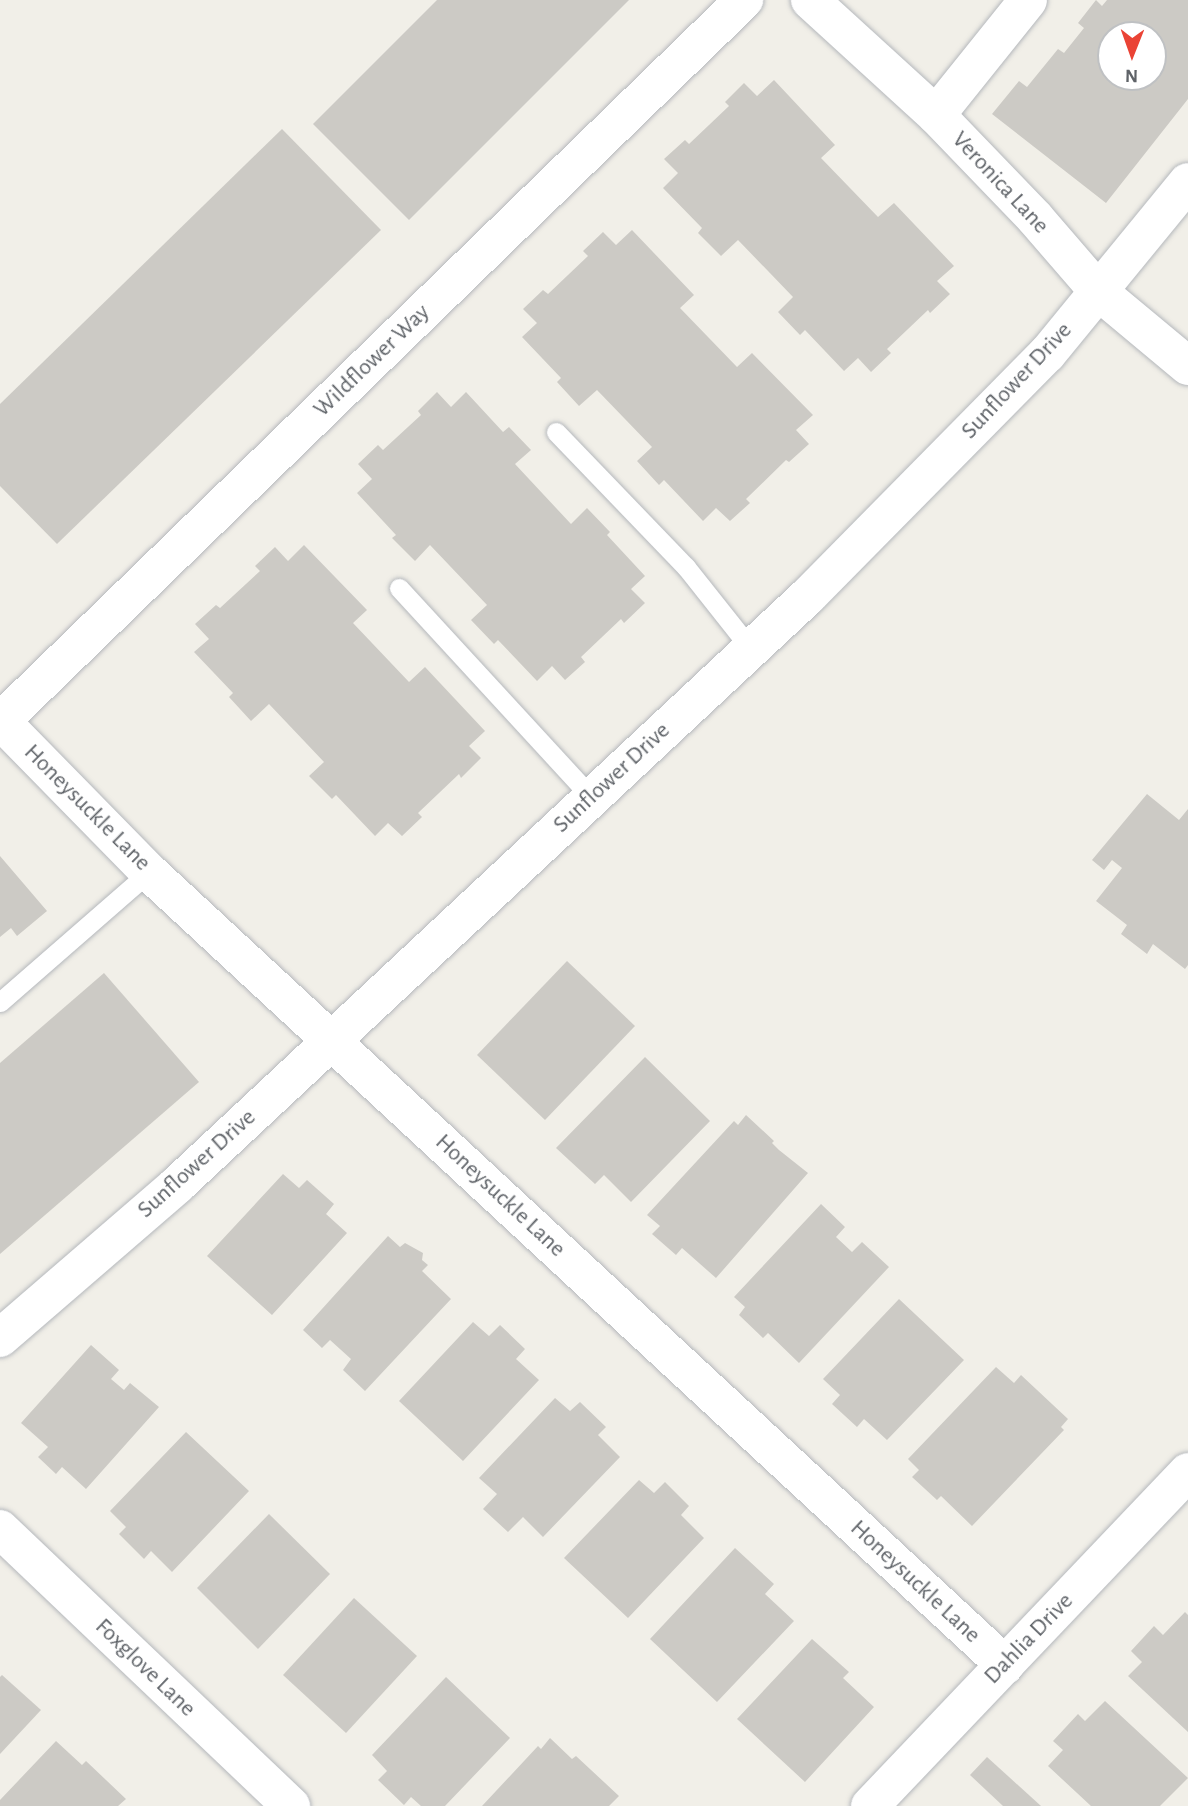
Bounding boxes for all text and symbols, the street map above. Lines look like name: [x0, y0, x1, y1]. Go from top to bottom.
north arrow: [1097, 21, 1167, 91]
text: N: [1125, 66, 1138, 85]
street label: Veronica Lane: [945, 126, 1055, 240]
street label: Wildflower Way: [308, 298, 436, 424]
street label: Sunflower Drive: [956, 317, 1078, 445]
street label: Sunflower Drive: [548, 717, 676, 839]
street label: Honeysuckle Lane: [18, 739, 156, 877]
street label: Sunflower Drive: [132, 1103, 262, 1225]
street label: Honeysuckle Lane: [429, 1128, 571, 1264]
street label: Honeysuckle Lane: [844, 1514, 986, 1650]
street label: Dahlia Drive: [978, 1587, 1080, 1691]
street label: Foxglove Lane: [89, 1613, 201, 1723]

